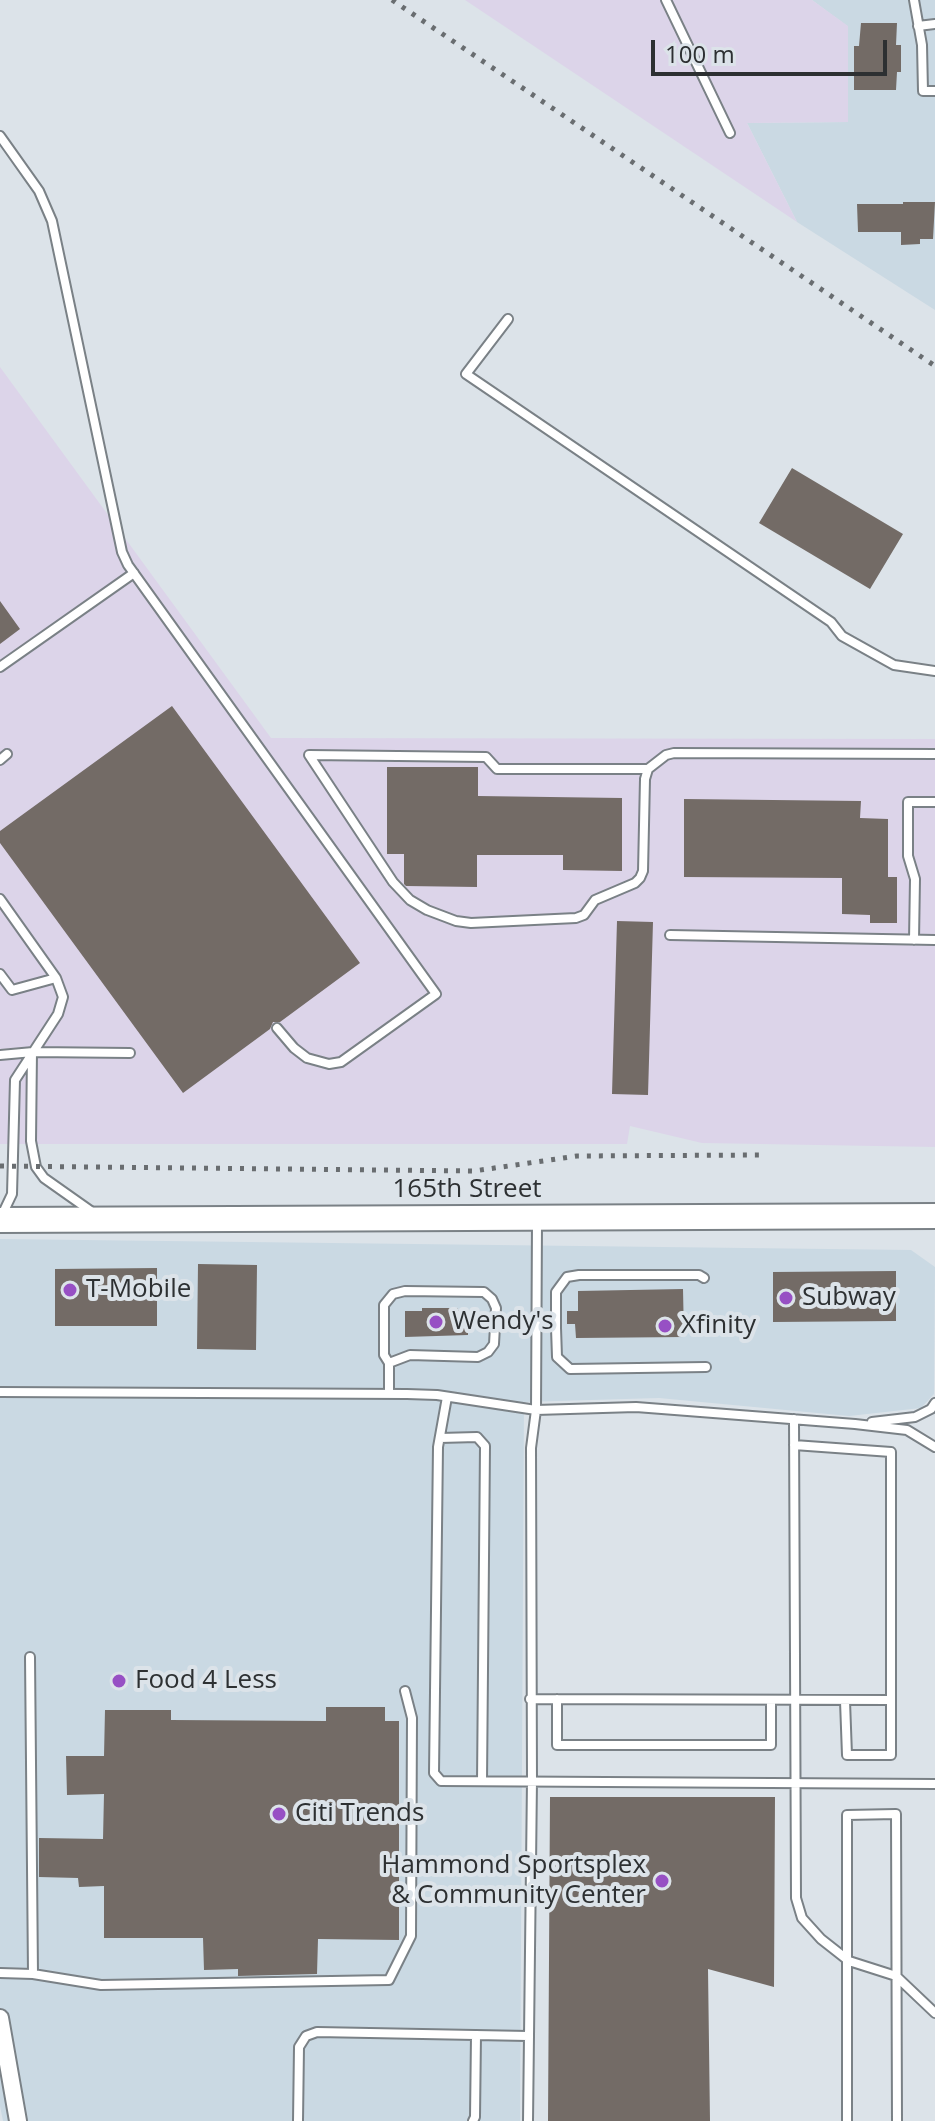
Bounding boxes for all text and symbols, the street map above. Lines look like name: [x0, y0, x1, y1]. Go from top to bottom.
scale bar: [655, 24, 891, 74]
text: 100 m: [665, 37, 735, 70]
street label: 165th Street: [392, 1174, 542, 1206]
place label: T-Mobile: [86, 1274, 191, 1306]
marker: T-Mobile: [61, 1281, 79, 1299]
place label: Subway: [802, 1282, 896, 1314]
marker: Subway: [777, 1289, 795, 1307]
place label: Wendy's: [452, 1306, 554, 1338]
place label: Xfinity: [681, 1310, 756, 1342]
marker: Wendy's: [427, 1313, 445, 1331]
marker: Xfinity: [656, 1317, 674, 1335]
place label: Food 4 Less: [135, 1665, 277, 1697]
marker: Food 4 Less: [110, 1672, 128, 1690]
place label: Citi Trends: [295, 1798, 424, 1830]
marker: Citi Trends: [270, 1805, 288, 1823]
place label: Hammond Sportsplex & Community Center: [381, 1850, 646, 1912]
marker: Hammond Sportsplex & Community Center: [653, 1872, 671, 1890]

